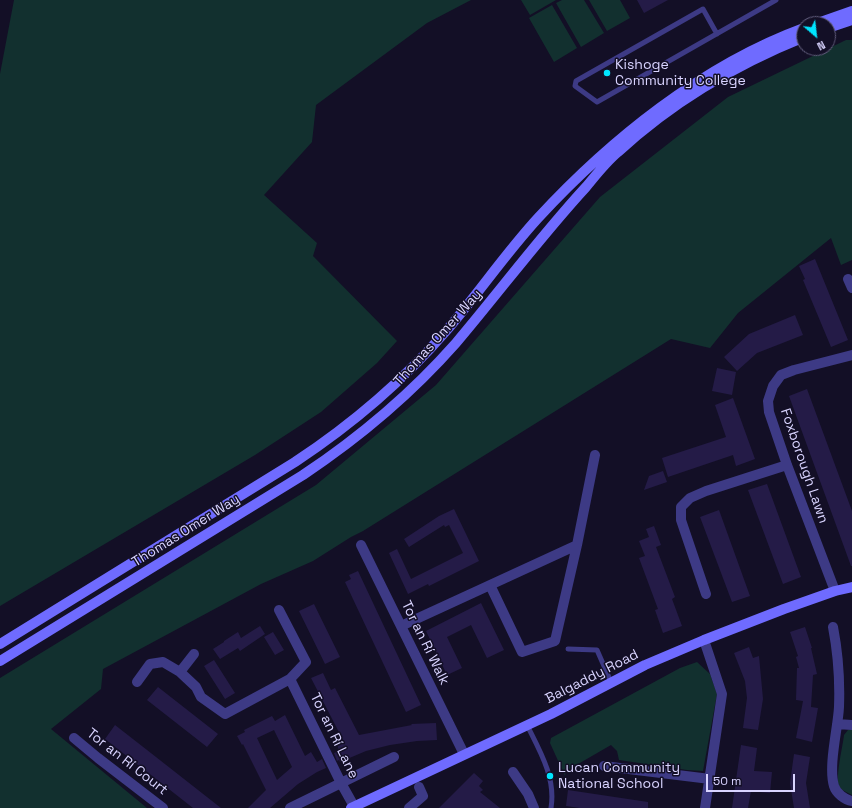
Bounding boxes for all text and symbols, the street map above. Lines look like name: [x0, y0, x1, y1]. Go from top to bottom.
north arrow: [796, 16, 836, 56]
text: N: [815, 38, 828, 54]
place label: Kishoge Community College: [615, 57, 746, 90]
marker: Kishoge Community College: [602, 68, 612, 78]
street label: Thomas Omer Way: [390, 286, 486, 390]
street label: Foxborough Lawn: [776, 406, 832, 526]
street label: Thomas Omer Way: [129, 491, 243, 571]
street label: Tor an Rí Walk: [397, 598, 453, 688]
street label: Balgaddy Road: [543, 646, 641, 708]
street label: Tor an Rí Lane: [306, 691, 362, 781]
street label: Tor an Rí Court: [83, 725, 171, 799]
place label: Lucan Community National School: [558, 760, 680, 792]
scale bar: [708, 766, 797, 792]
marker: Lucan Community National School: [545, 771, 555, 781]
text: 50 m: [713, 773, 741, 789]

